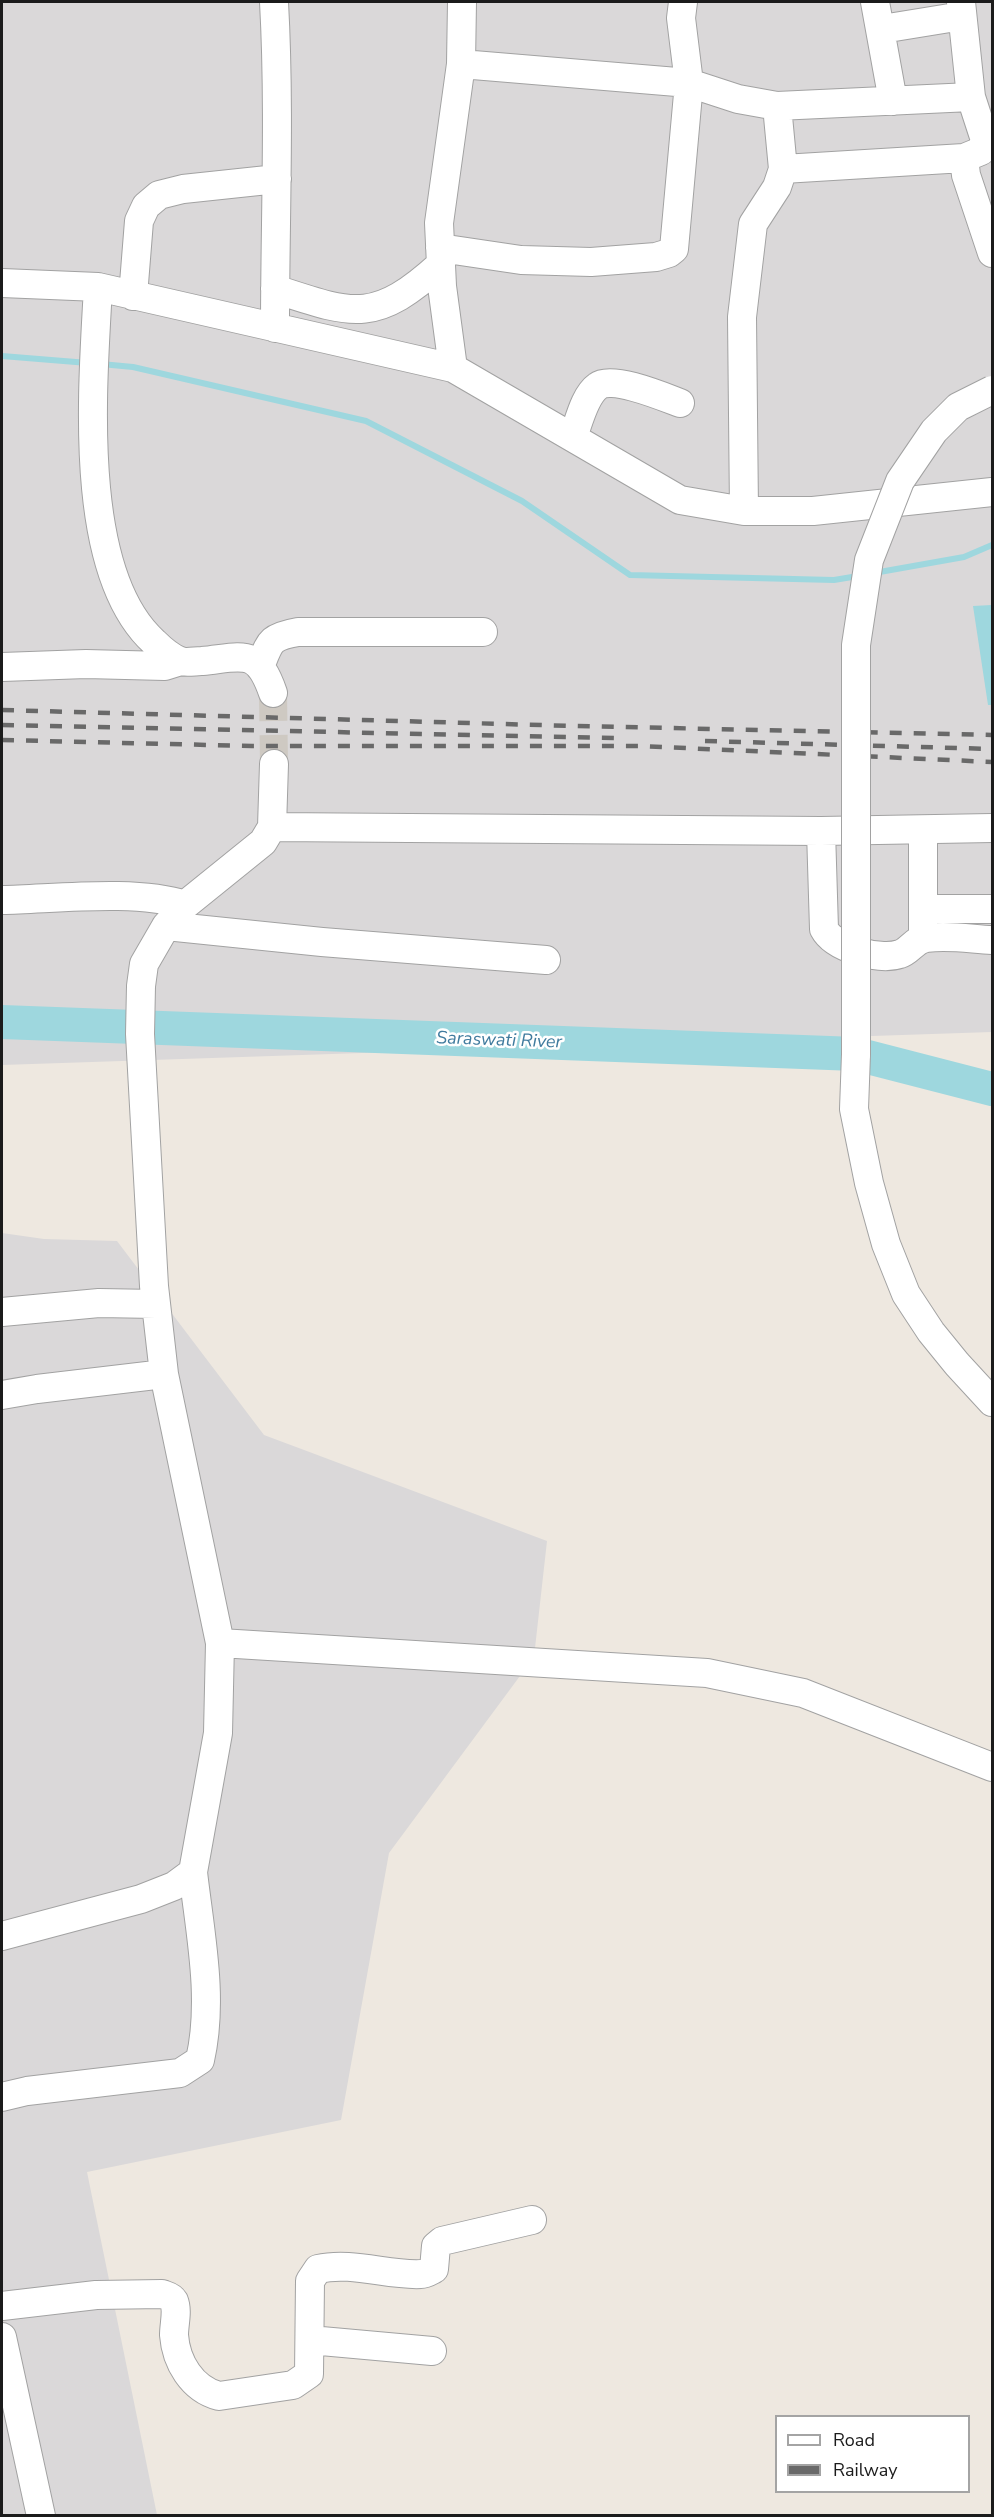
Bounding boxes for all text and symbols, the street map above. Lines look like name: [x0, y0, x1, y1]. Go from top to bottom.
water label: Saraswati River: [436, 1028, 562, 1054]
legend: [775, 2415, 970, 2493]
text: Road: [833, 2428, 875, 2452]
text: Railway: [833, 2458, 898, 2482]

